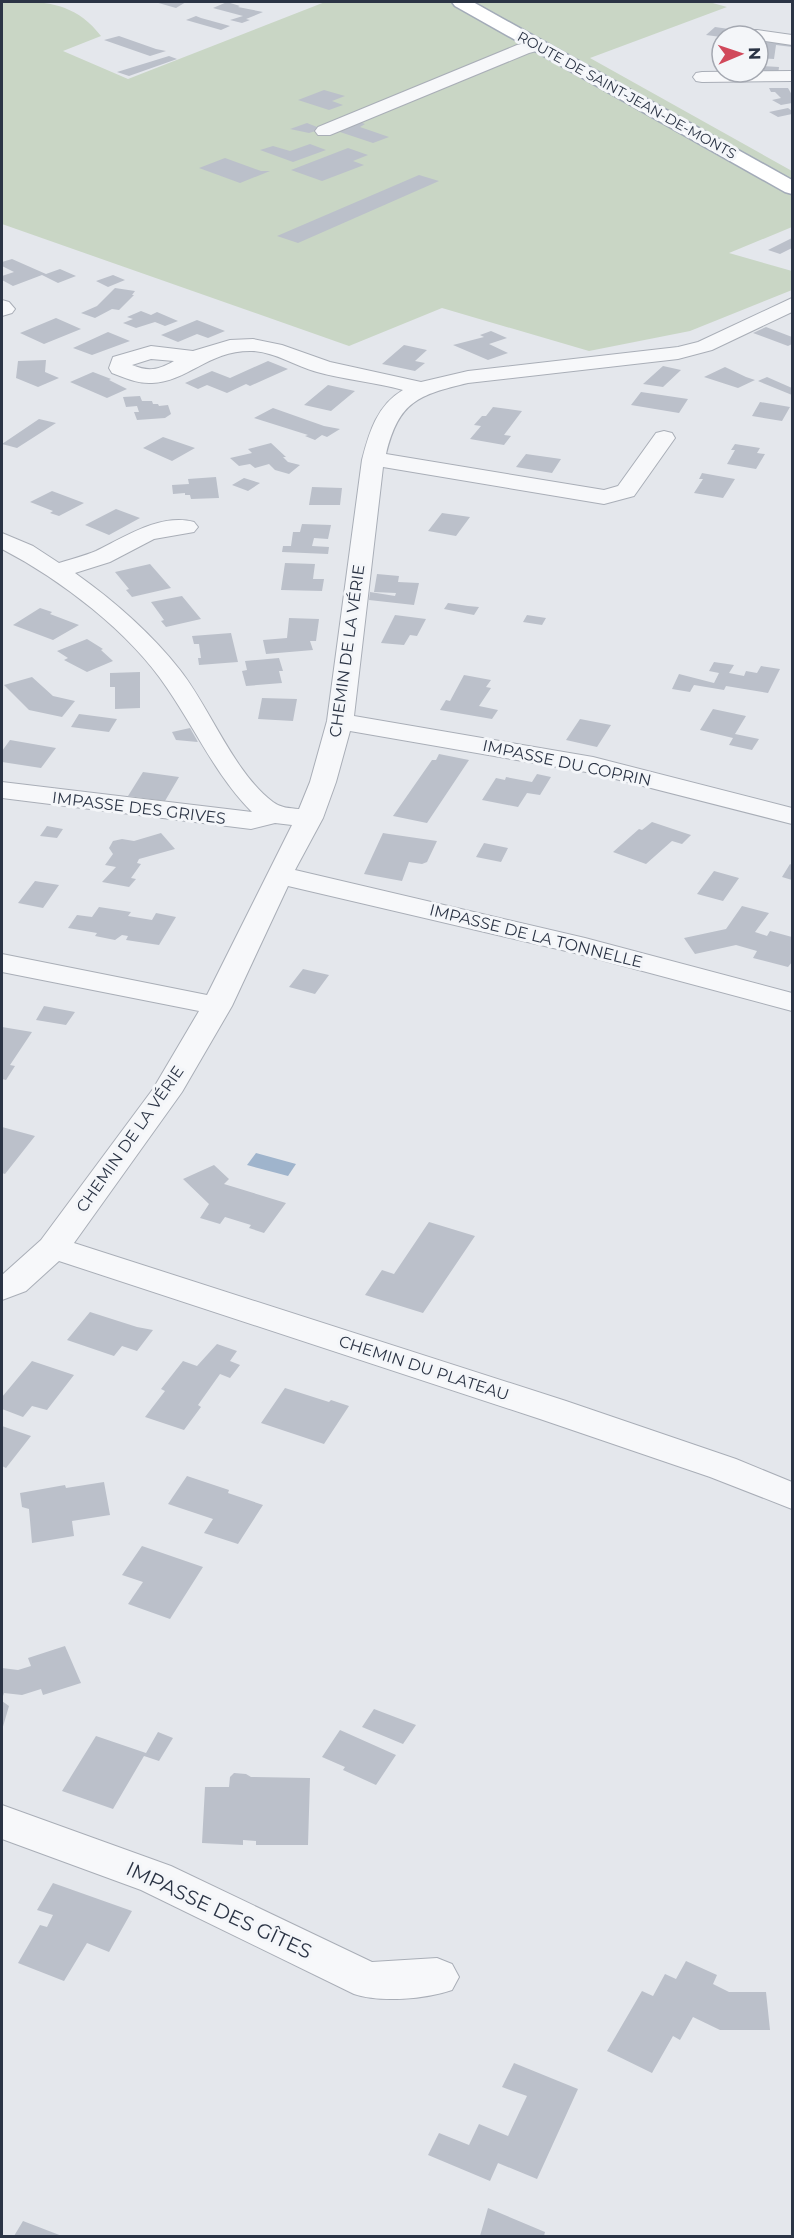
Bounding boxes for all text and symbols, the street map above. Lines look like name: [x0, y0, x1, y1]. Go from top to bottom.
north arrow: [710, 24, 770, 84]
street label: ROUTE DE SAINT-JEAN-DE-MONTS: [514, 27, 740, 163]
text: N: [745, 47, 764, 60]
street label: CHEMIN DE LA VÉRIE: [325, 563, 369, 739]
street label: IMPASSE DU COPRIN: [481, 736, 653, 790]
street label: IMPASSE DES GRIVES: [51, 788, 227, 828]
street label: IMPASSE DE LA TONNELLE: [428, 900, 644, 972]
street label: CHEMIN DE LA VÉRIE: [72, 1062, 188, 1216]
street label: CHEMIN DU PLATEAU: [336, 1331, 512, 1405]
street label: IMPASSE DES GÎTES: [122, 1856, 316, 1964]

